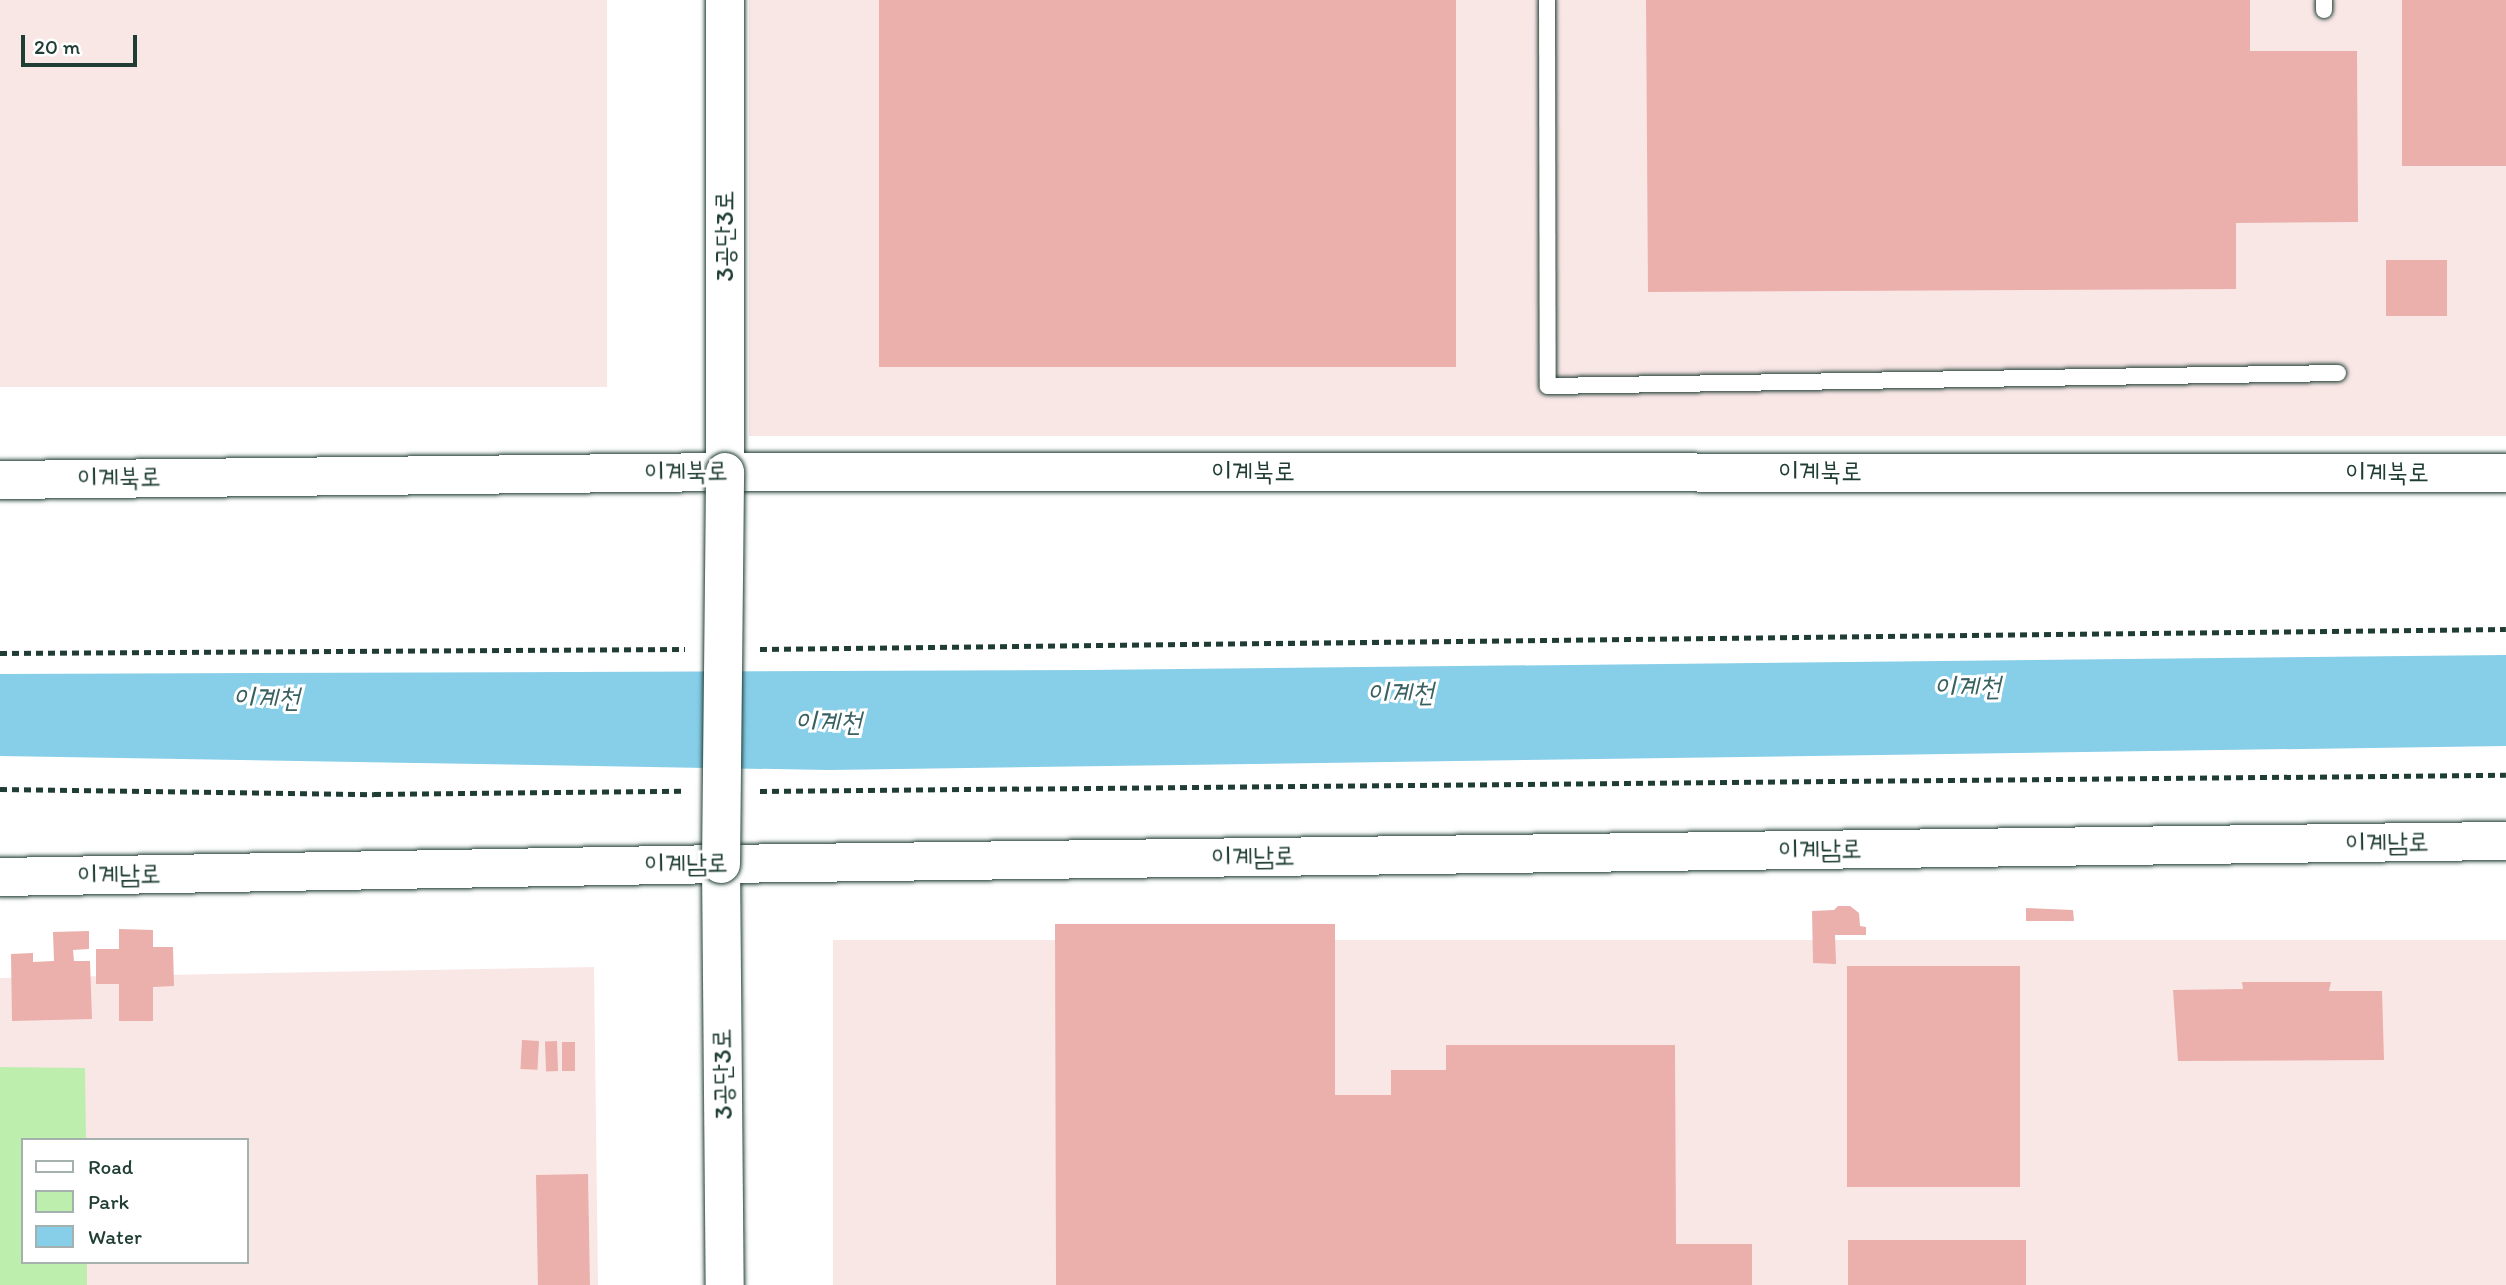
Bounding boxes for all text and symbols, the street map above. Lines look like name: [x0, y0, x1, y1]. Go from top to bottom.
scale bar: [24, 21, 140, 65]
text: 20 m: [34, 34, 80, 59]
street label: 3공단3로: [709, 190, 741, 282]
street label: 이계북로: [644, 456, 728, 488]
street label: 이계북로: [1211, 456, 1295, 488]
street label: 이계북로: [1778, 456, 1862, 488]
street label: 이계북로: [2345, 457, 2429, 489]
street label: 이계북로: [77, 462, 161, 494]
water label: 이계천: [1933, 669, 2001, 703]
water label: 이계천: [1366, 675, 1434, 709]
water label: 이계천: [232, 680, 300, 714]
water label: 이계천: [794, 704, 862, 738]
street label: 이계남로: [2345, 827, 2429, 859]
street label: 이계남로: [1778, 834, 1862, 866]
street label: 이계남로: [1211, 841, 1295, 873]
street label: 이계남로: [644, 848, 728, 880]
street label: 이계남로: [77, 859, 161, 891]
street label: 3공단3로: [707, 1028, 739, 1120]
legend: [21, 1138, 248, 1264]
text: Road: [88, 1154, 133, 1179]
text: Park: [88, 1189, 129, 1214]
text: Water: [88, 1224, 142, 1249]

